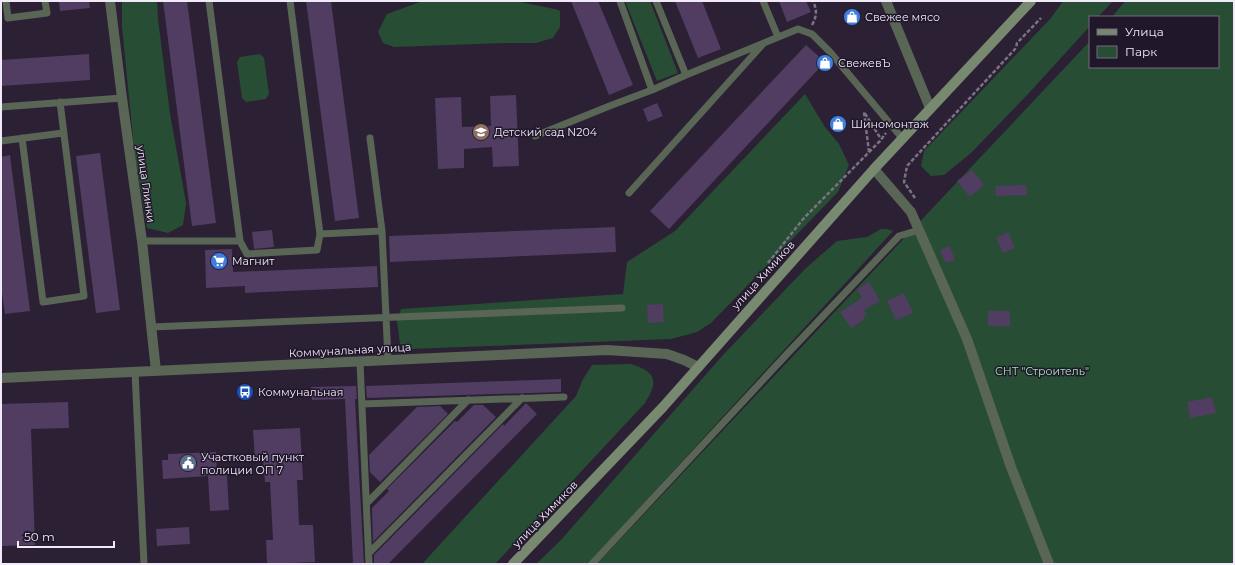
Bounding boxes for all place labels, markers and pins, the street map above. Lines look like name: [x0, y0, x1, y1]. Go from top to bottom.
shop icon: Свежее мясо: [842, 7, 862, 27]
place label: Свежее мясо: [865, 10, 940, 24]
shop icon: СвежевЪ: [815, 53, 835, 73]
place label: СвежевЪ: [838, 56, 891, 70]
shop icon: Шиномонтаж: [828, 114, 848, 134]
place label: Шиномонтаж: [851, 117, 929, 131]
school or university icon: Детский сад N204: [471, 122, 491, 142]
place label: Детский сад N204: [494, 125, 598, 139]
supermarket icon: Магнит: [209, 251, 229, 271]
place label: Магнит: [232, 254, 275, 268]
bus stop icon: Коммунальная: [235, 382, 255, 402]
place label: Коммунальная: [258, 385, 343, 399]
place label: Участковый пункт полиции ОП 7: [201, 450, 305, 477]
public building icon: Участковый пункт полиции ОП 7: [178, 453, 198, 473]

